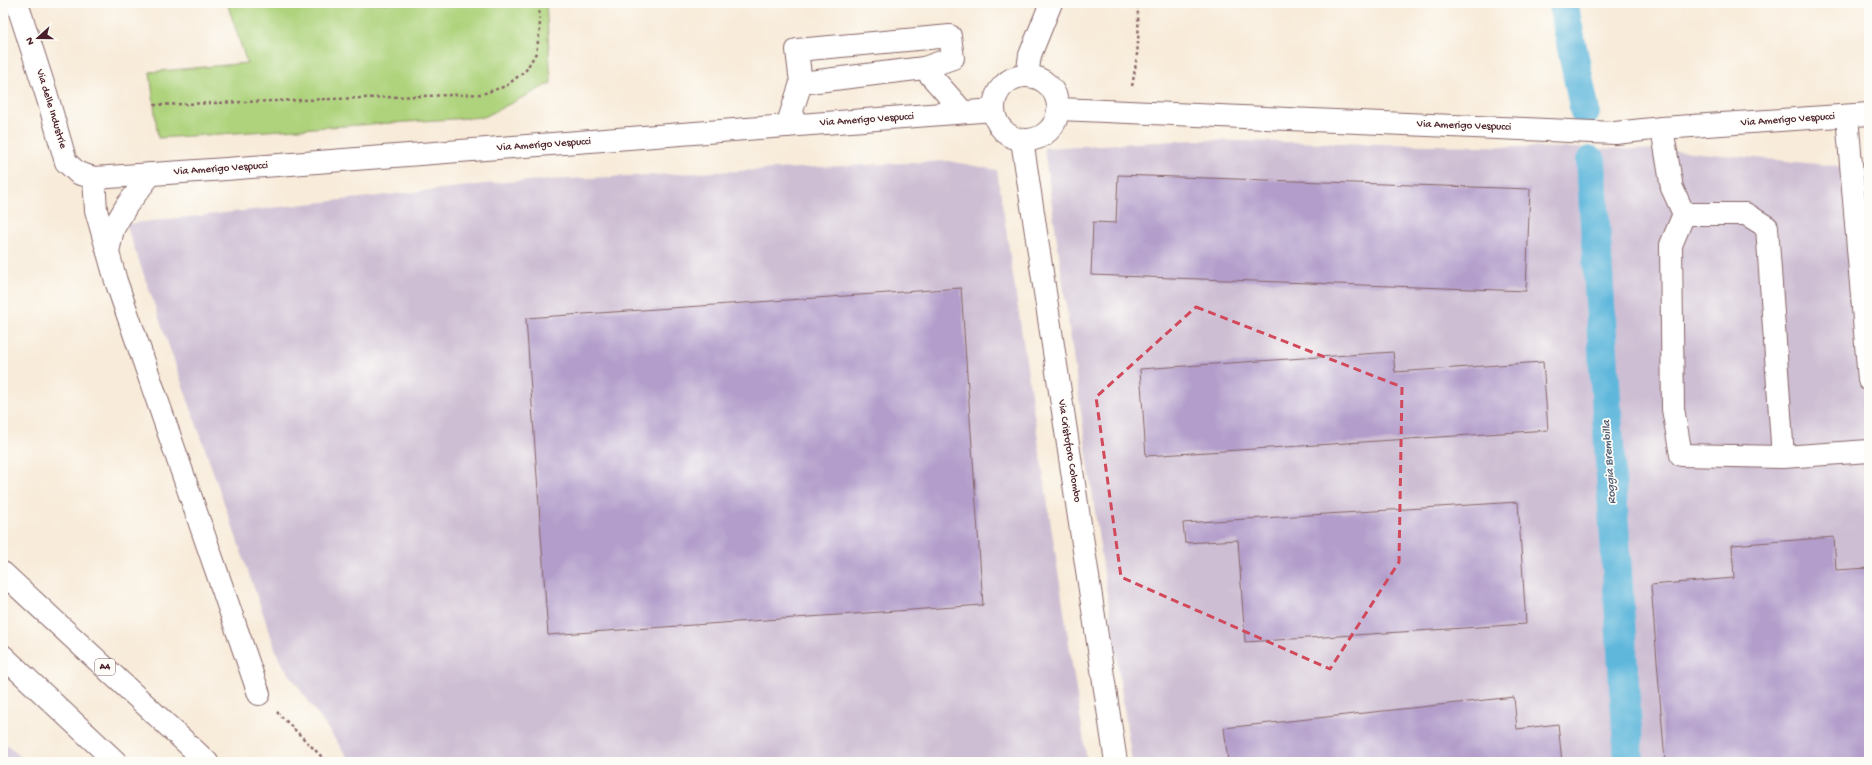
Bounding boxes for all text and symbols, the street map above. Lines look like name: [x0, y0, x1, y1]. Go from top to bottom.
north arrow: [18, 18, 58, 58]
text: N: [24, 35, 37, 46]
street label: Via delle Industrie: [33, 67, 69, 150]
street label: Via Amerigo Vespucci: [819, 111, 914, 129]
street label: Via Amerigo Vespucci: [1740, 111, 1835, 129]
street label: Via Amerigo Vespucci: [1416, 118, 1511, 134]
street label: Via Amerigo Vespucci: [496, 136, 591, 154]
street label: Via Amerigo Vespucci: [173, 160, 268, 178]
street label: Via Cristoforo Colombo: [1055, 397, 1084, 504]
water label: Roggia Brembilla: [1600, 418, 1620, 505]
road number: A4: [95, 659, 115, 675]

